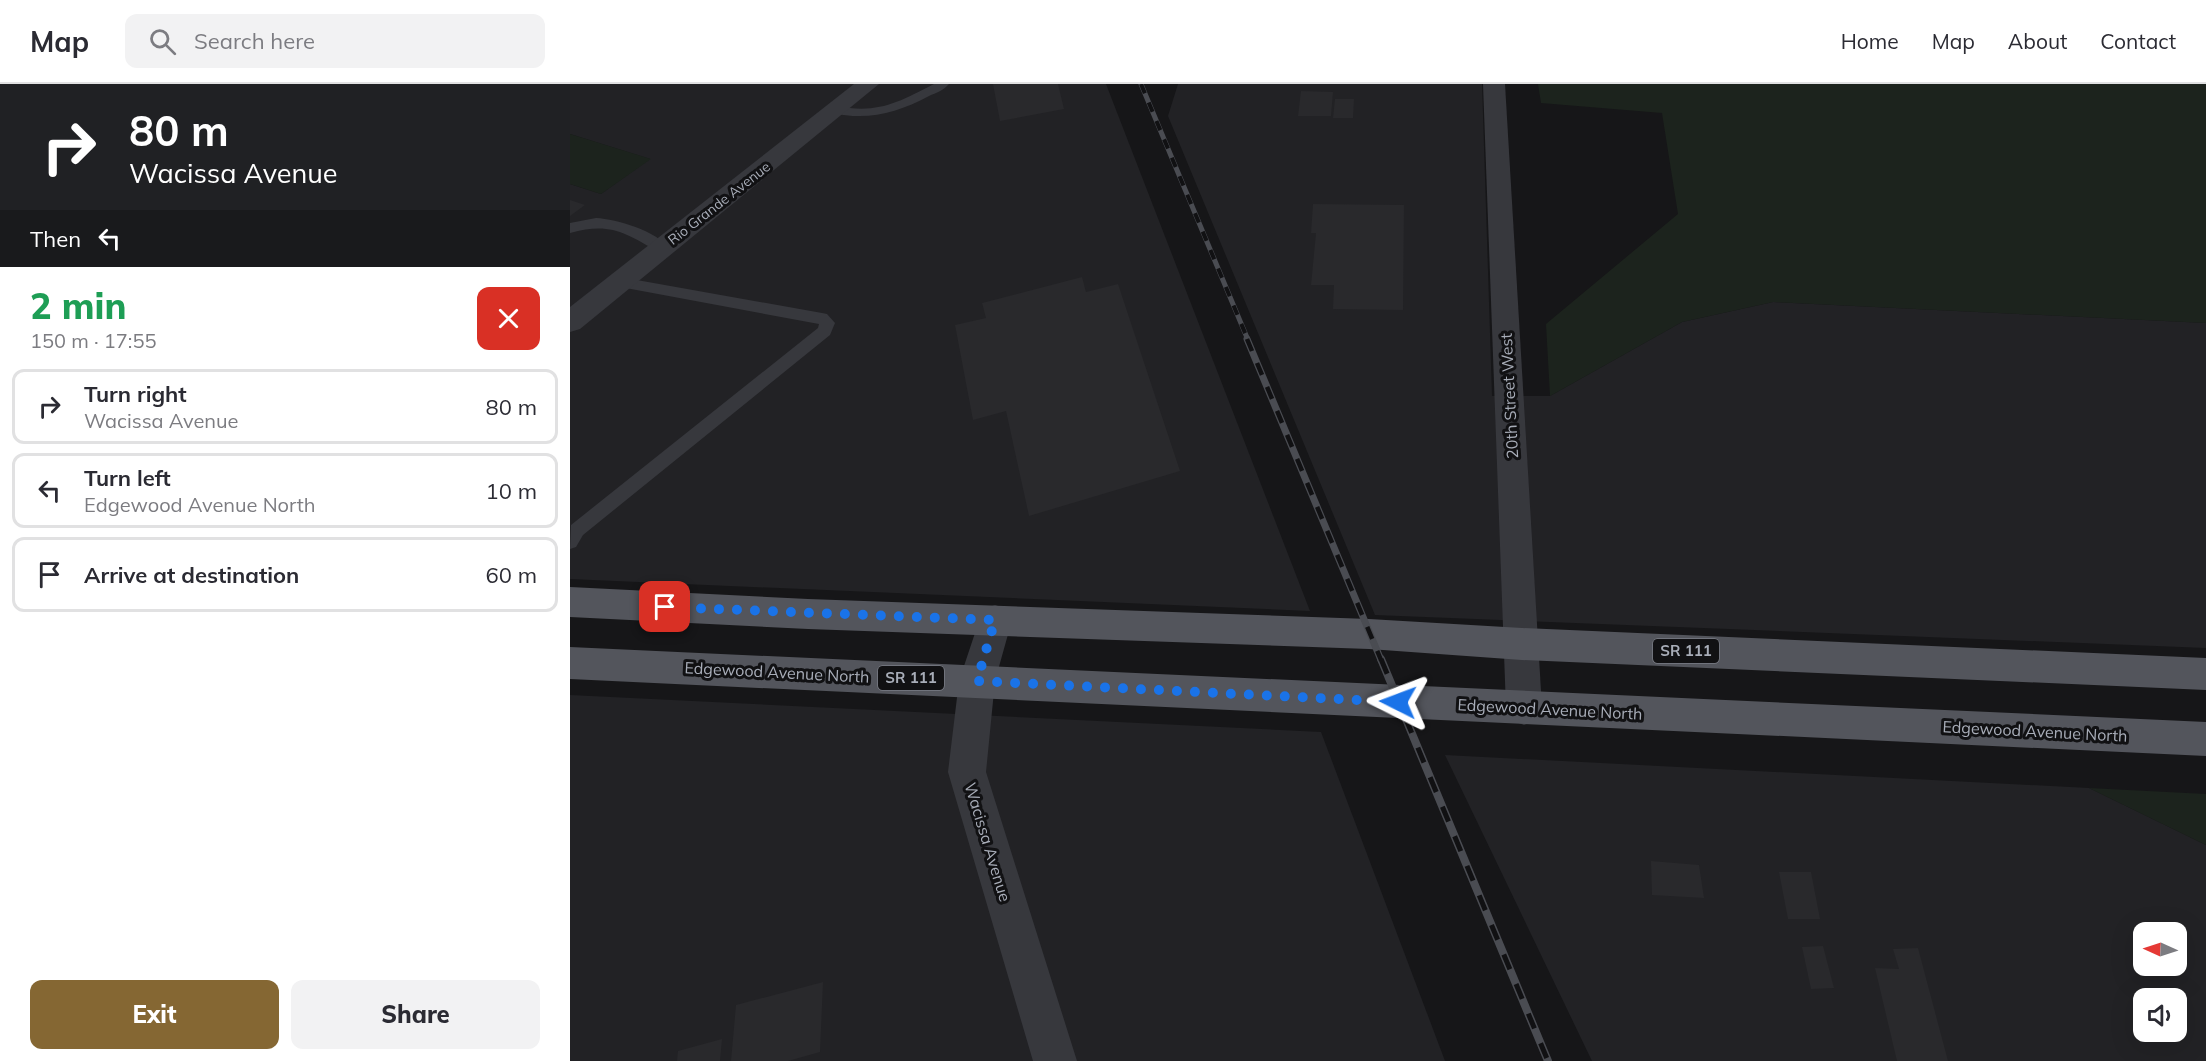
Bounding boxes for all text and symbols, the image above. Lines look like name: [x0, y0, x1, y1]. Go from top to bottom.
search box: [125, 14, 545, 68]
text: Map: [30, 24, 89, 59]
icon: search: [146, 25, 179, 58]
text: Search here: [194, 27, 315, 55]
text: Home: [1841, 28, 1899, 54]
text: Map: [1932, 28, 1975, 54]
text: About: [2008, 28, 2067, 54]
text: Contact: [2100, 28, 2176, 54]
text: 80 m: [129, 104, 229, 157]
icon: right: [30, 108, 108, 186]
text: Wacissa Avenue: [129, 156, 338, 190]
street label: Rio Grande Avenue: [664, 157, 774, 249]
icon: left: [93, 222, 126, 255]
text: Then: [30, 225, 81, 253]
text: 2 min: [30, 283, 126, 328]
button: close: [477, 287, 540, 350]
text: 150 m · 17:55: [30, 328, 156, 353]
street label: 20th Street West: [1496, 332, 1522, 459]
text: Turn right: [84, 380, 187, 408]
icon: right: [33, 390, 66, 423]
text: 80 m: [486, 393, 537, 421]
text: Wacissa Avenue: [84, 408, 238, 433]
text: Turn left: [84, 464, 171, 492]
icon: left: [33, 474, 66, 507]
text: 10 m: [486, 477, 537, 505]
text: Edgewood Avenue North: [84, 492, 316, 517]
icon: arrive: [33, 558, 66, 591]
text: Arrive at destination: [84, 561, 299, 589]
text: 60 m: [486, 561, 537, 589]
pin: [639, 581, 690, 632]
icon: arrive: [648, 590, 681, 623]
road number: SR 111: [1653, 639, 1719, 663]
street label: Edgewood Avenue North: [684, 657, 870, 687]
road number: SR 111: [878, 666, 944, 690]
position arrow: [1366, 670, 1430, 734]
street label: Edgewood Avenue North: [1457, 694, 1643, 724]
street label: Edgewood Avenue North: [1942, 716, 2128, 746]
street label: Wacissa Avenue: [960, 780, 1016, 904]
north arrow: [2133, 922, 2187, 976]
map controls: [2133, 922, 2187, 1042]
button: Exit: [30, 980, 279, 1049]
button: Share: [291, 980, 540, 1049]
button: sound: [2133, 988, 2187, 1042]

